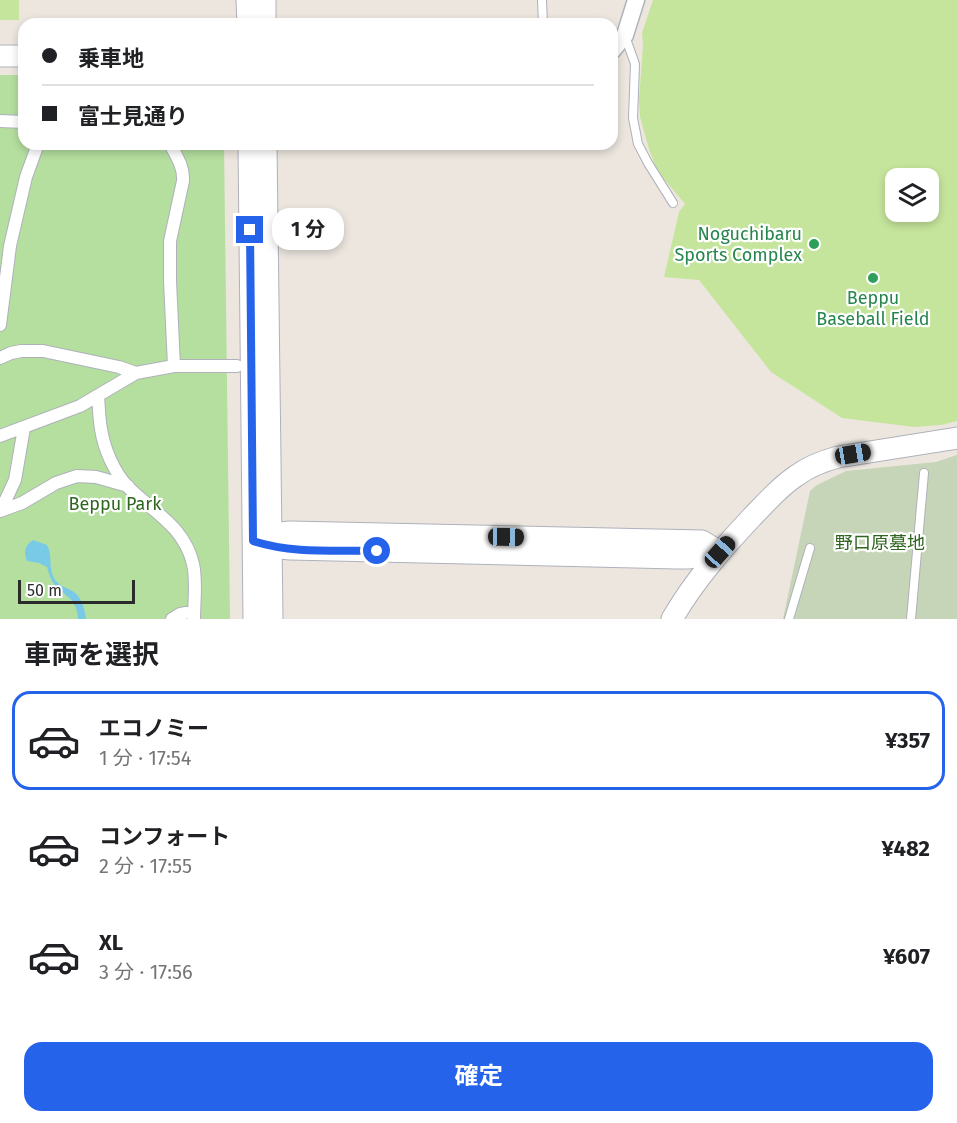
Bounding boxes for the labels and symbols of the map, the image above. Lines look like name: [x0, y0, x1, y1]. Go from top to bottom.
callout: 1 分: [271, 209, 343, 251]
route end: [236, 216, 263, 243]
place label: Noguchibaru Sports Complex: [674, 223, 802, 266]
marker: Noguchibaru Sports Complex: [807, 237, 821, 251]
marker: Beppu Baseball Field: [866, 271, 880, 285]
place label: Beppu Baseball Field: [816, 287, 930, 330]
car: [834, 442, 872, 466]
park label: Beppu Park: [69, 493, 162, 515]
car: [488, 528, 524, 546]
park label: 野口原墓地: [835, 532, 925, 554]
car: [701, 533, 739, 571]
route start: [363, 537, 390, 564]
scale bar: [18, 577, 135, 604]

